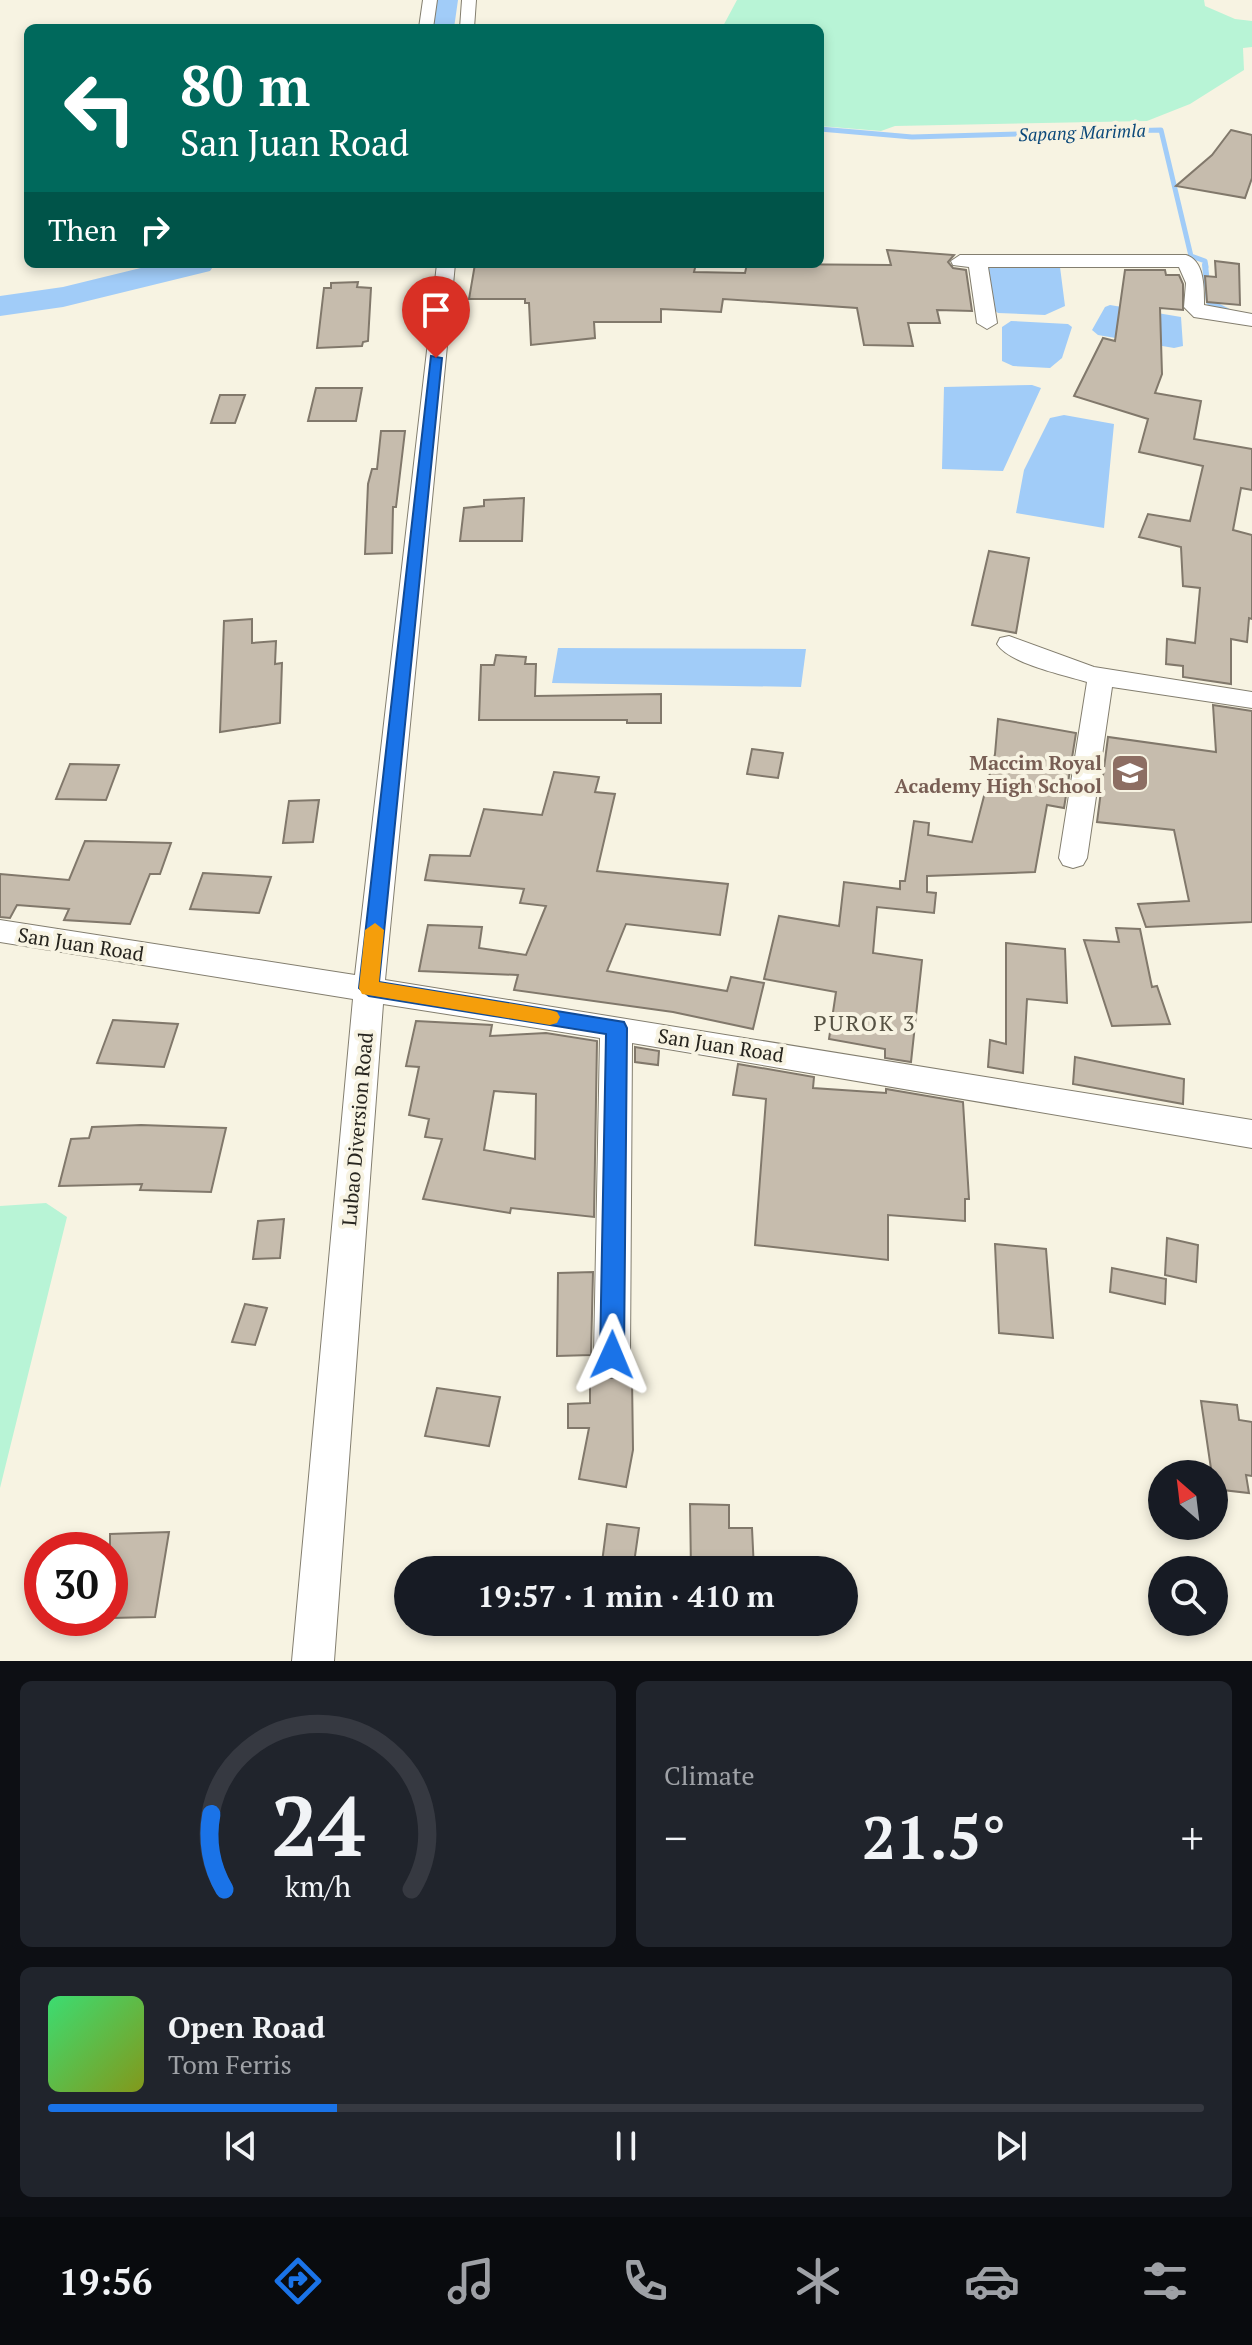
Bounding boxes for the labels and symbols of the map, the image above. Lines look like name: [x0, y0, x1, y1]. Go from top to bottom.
water label: Sapang Marimla: [1018, 118, 1146, 146]
pin: [402, 276, 470, 358]
place label: Maccim Royal Academy High School: [895, 749, 1102, 799]
school or university icon: Maccim Royal Academy High School: [1109, 752, 1151, 794]
street label: San Juan Road: [16, 921, 146, 967]
district label: PUROK 3: [814, 1008, 916, 1037]
street label: San Juan Road: [656, 1022, 786, 1068]
street label: Lubao Diversion Road: [335, 1031, 379, 1227]
position arrow: [570, 1313, 654, 1397]
north arrow: [1148, 1460, 1228, 1540]
speed limit sign: 30: [24, 1532, 128, 1636]

